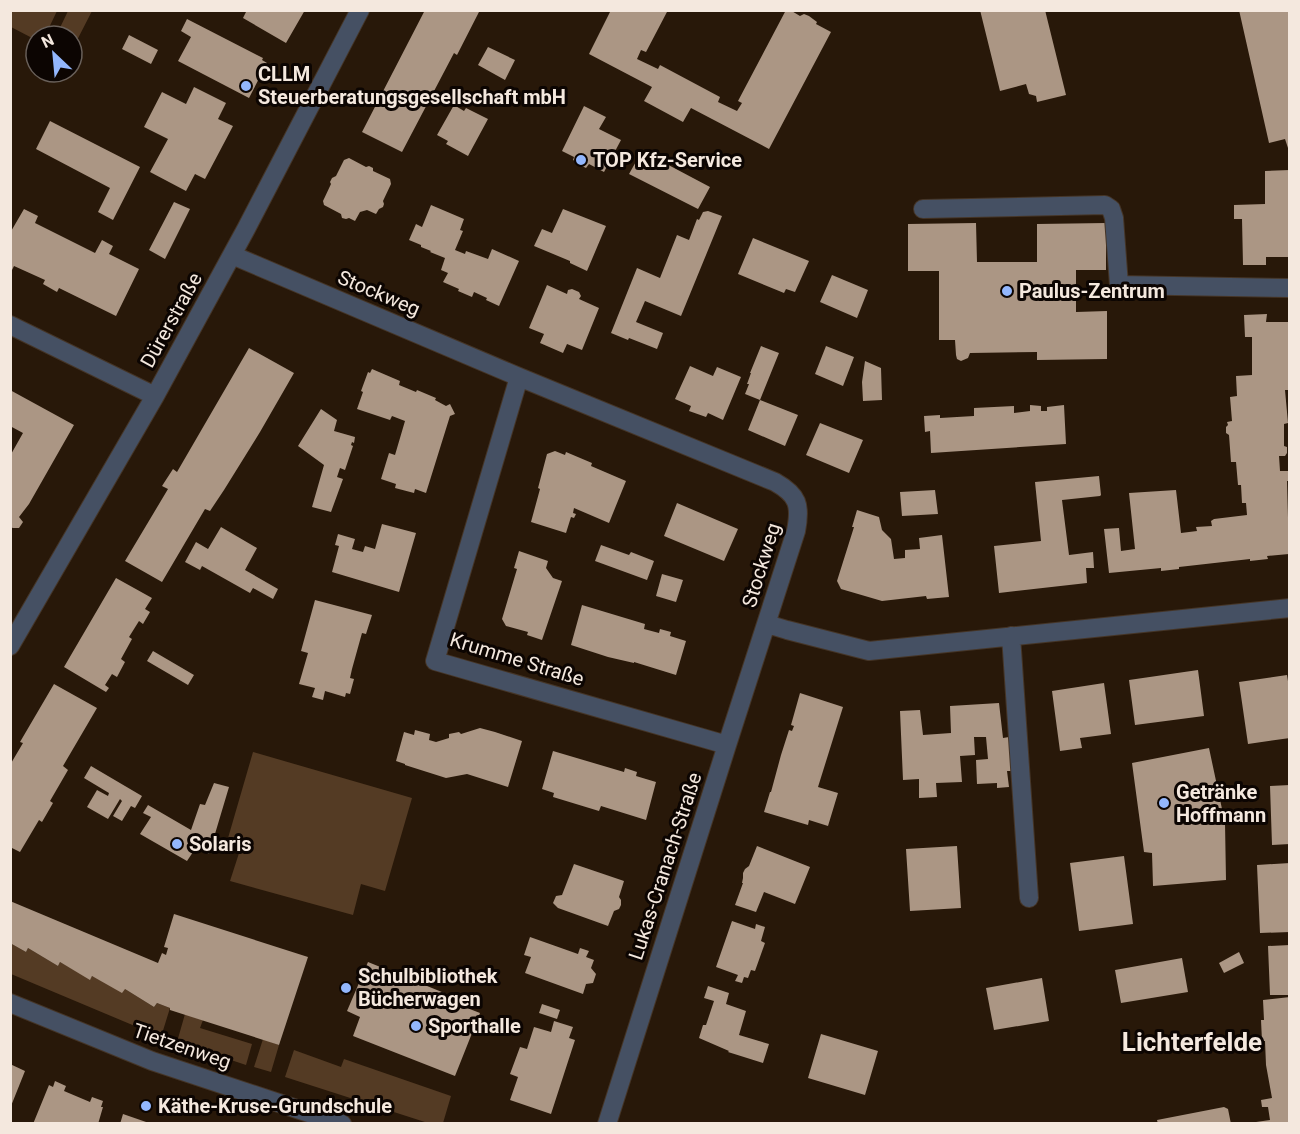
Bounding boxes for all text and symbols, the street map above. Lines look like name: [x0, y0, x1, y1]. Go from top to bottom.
north arrow: [24, 24, 84, 84]
text: N: [38, 30, 57, 52]
place label: CLLM Steuerberatungsgesellschaft mbH: [258, 62, 566, 109]
marker: CLLM Steuerberatungsgesellschaft mbH: [239, 79, 253, 93]
place label: TOP Kfz-Service: [593, 148, 742, 172]
marker: TOP Kfz-Service: [574, 153, 588, 167]
street label: Stockweg: [334, 265, 424, 321]
street label: Dürerstraße: [135, 268, 207, 372]
place label: Paulus-Zentrum: [1019, 279, 1165, 303]
marker: Paulus-Zentrum: [1000, 284, 1014, 298]
street label: Stockweg: [737, 520, 785, 610]
street label: Krumme Straße: [447, 627, 587, 691]
street label: Lukas-Cranach-Straße: [623, 769, 707, 963]
place label: Getränke Hoffmann: [1176, 780, 1266, 827]
marker: Getränke Hoffmann: [1157, 796, 1171, 810]
place label: Solaris: [189, 832, 252, 856]
marker: Solaris: [170, 837, 184, 851]
place label: Schulbibliothek Bücherwagen: [358, 964, 498, 1011]
marker: Schulbibliothek Bücherwagen: [339, 981, 353, 995]
place label: Sporthalle: [428, 1014, 521, 1038]
street label: Tietzenweg: [130, 1018, 234, 1074]
marker: Sporthalle: [409, 1019, 423, 1033]
district label: Lichterfelde: [1122, 1027, 1262, 1057]
place label: Käthe-Kruse-Grundschule: [158, 1094, 392, 1118]
marker: Käthe-Kruse-Grundschule: [139, 1099, 153, 1113]

